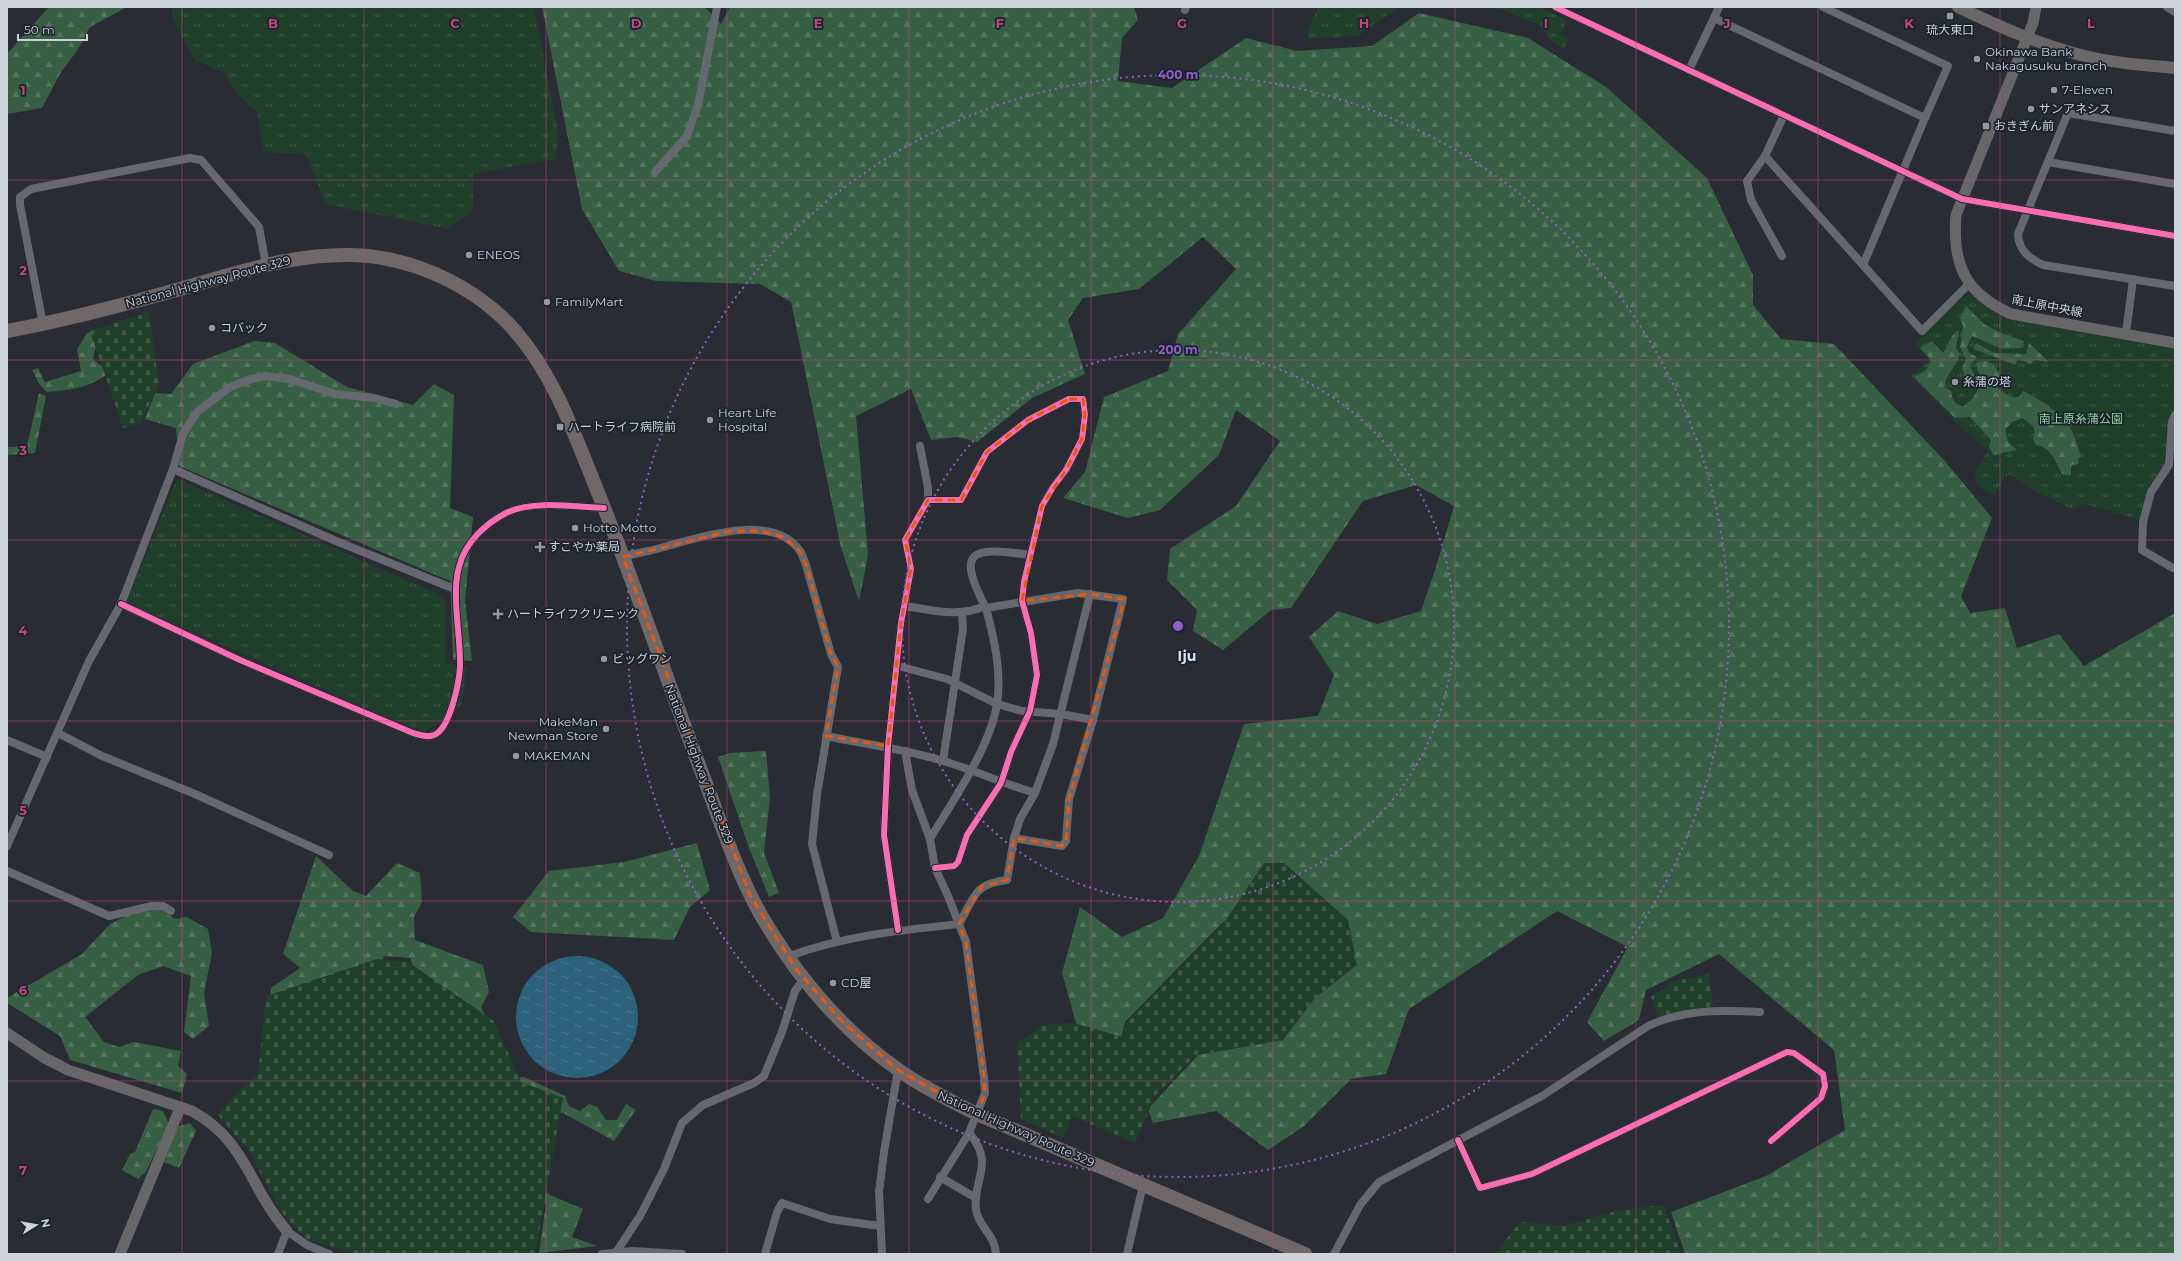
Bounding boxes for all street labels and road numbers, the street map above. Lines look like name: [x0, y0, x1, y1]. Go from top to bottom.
street label: National Highway Route 329: [124, 252, 292, 311]
street label: 南上原中央線: [2010, 291, 2084, 320]
street label: National Highway Route 329: [662, 682, 737, 846]
street label: National Highway Route 329: [935, 1087, 1097, 1170]

